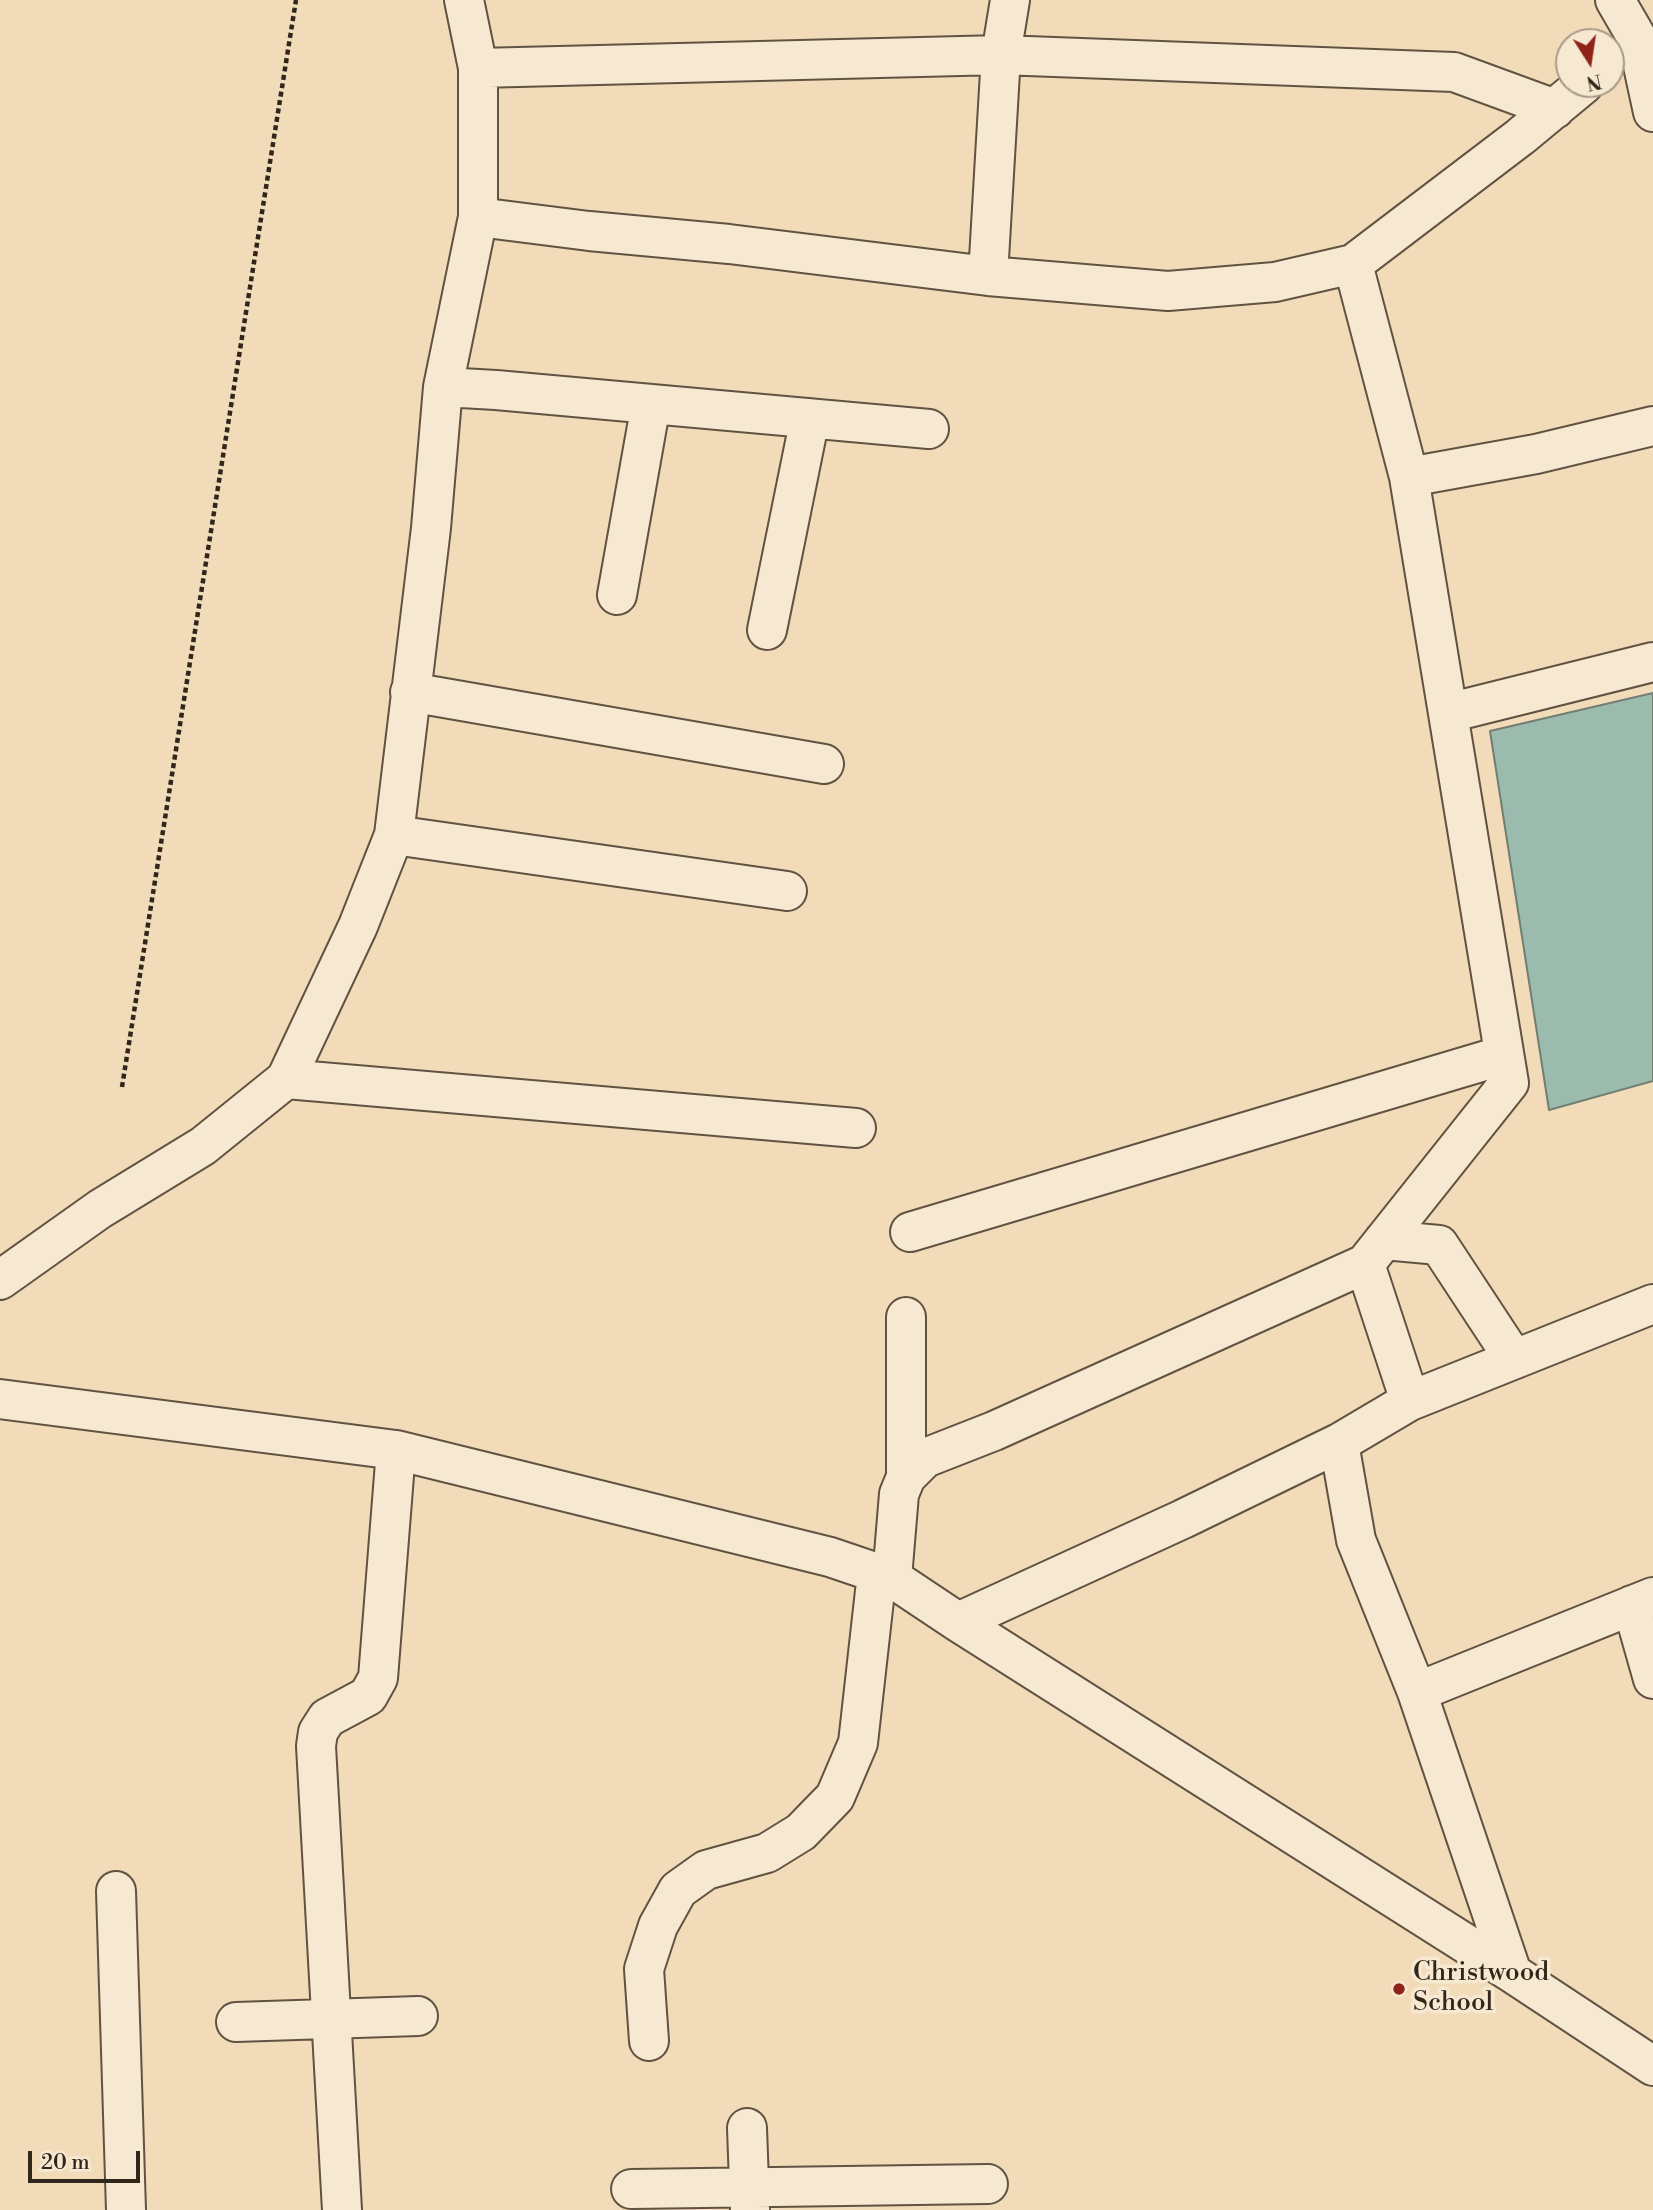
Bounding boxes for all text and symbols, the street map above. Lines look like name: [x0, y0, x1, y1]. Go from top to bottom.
north arrow: [1555, 28, 1625, 98]
text: N: [1584, 68, 1604, 95]
place label: Christwood School: [1413, 1958, 1549, 2020]
marker: Christwood School: [1391, 1981, 1407, 1997]
scale bar: [32, 2136, 144, 2180]
text: 20 m: [41, 2150, 90, 2176]

